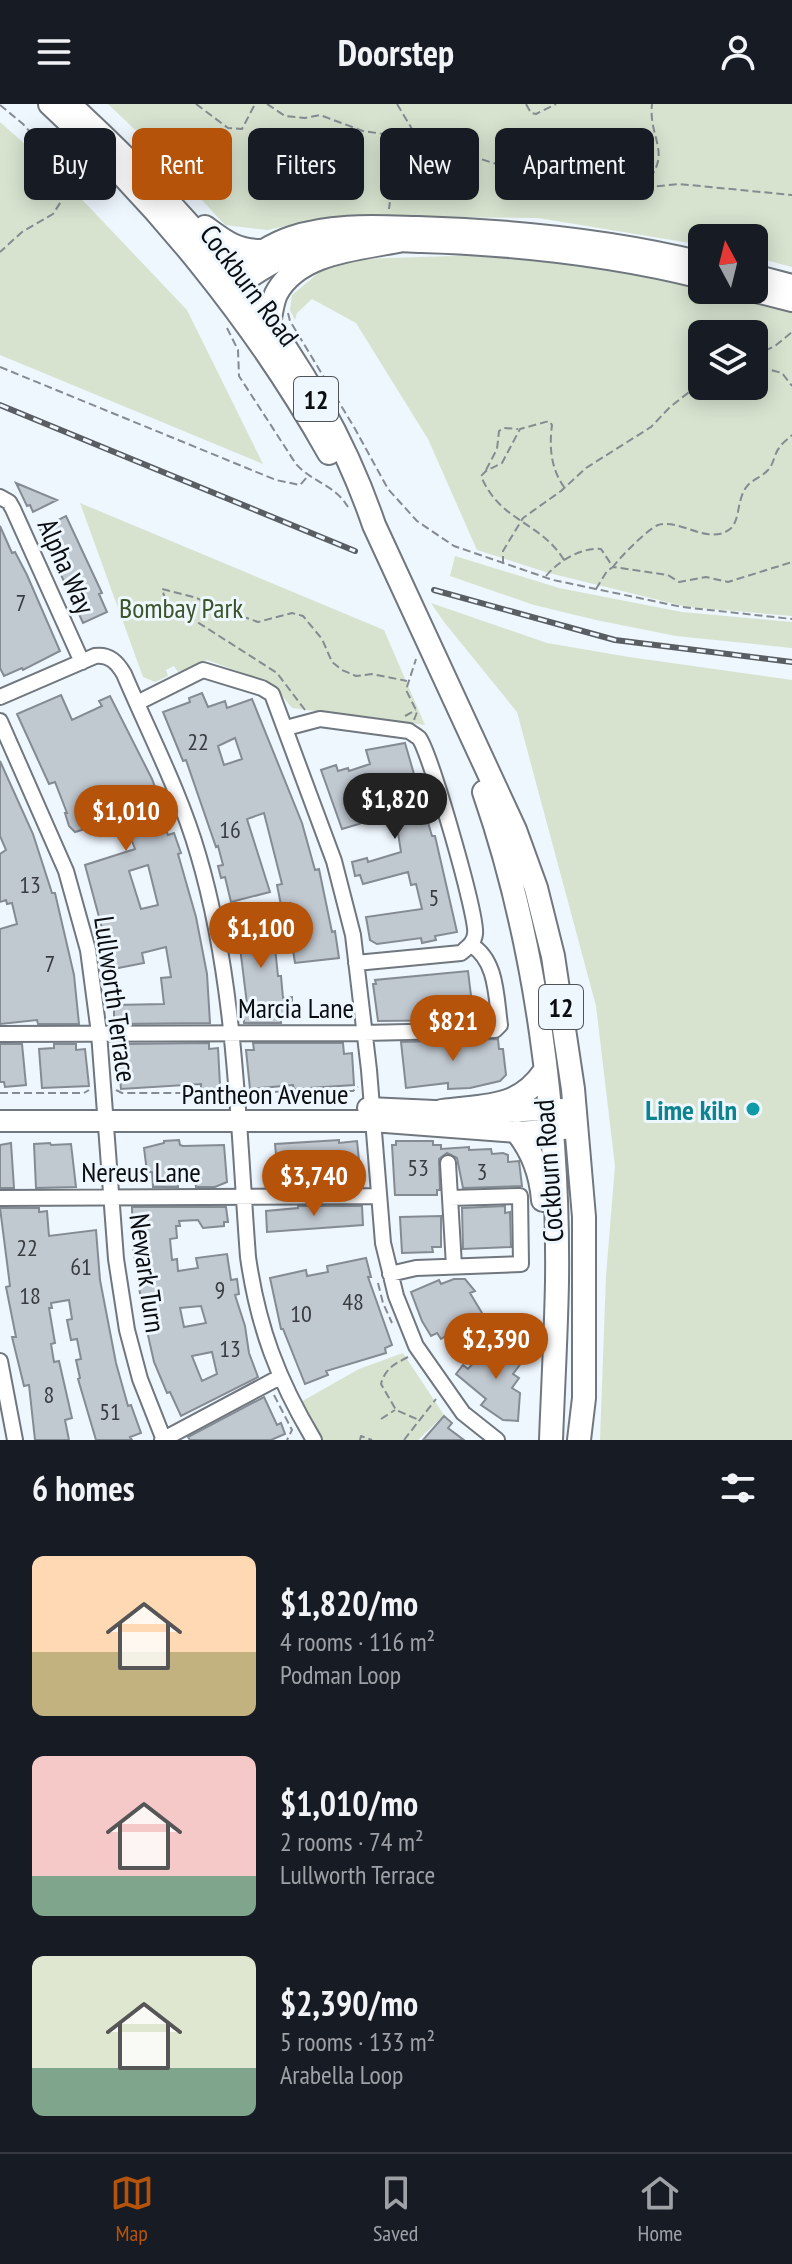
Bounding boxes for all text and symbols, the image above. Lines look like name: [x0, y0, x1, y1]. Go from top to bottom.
text: Doorstep: [338, 29, 454, 76]
icon: menu: [32, 30, 76, 74]
icon: person: [716, 30, 760, 74]
chip: Buy: [24, 128, 116, 200]
chip: Rent: [132, 128, 232, 200]
chip: Filters: [248, 128, 364, 200]
chip: New: [380, 128, 479, 200]
chip: Apartment: [495, 128, 654, 200]
street label: Cockburn Road: [192, 217, 308, 353]
north arrow: [688, 224, 768, 304]
map controls: [688, 224, 768, 400]
button: layers: [688, 320, 768, 400]
road number: 12: [294, 377, 338, 421]
street label: Alpha Way: [30, 513, 105, 620]
house number: 7: [16, 587, 26, 618]
park label: Bombay Park: [119, 589, 243, 626]
house number: 22: [187, 726, 209, 757]
pin: $1,820: [330, 773, 460, 841]
text: $1,820: [361, 782, 429, 815]
pin: $1,010: [61, 785, 191, 853]
text: $1,010: [92, 794, 160, 827]
house number: 16: [219, 814, 241, 845]
house number: 13: [19, 869, 41, 900]
house number: 5: [429, 882, 439, 913]
pin: $1,100: [196, 902, 326, 970]
text: $1,100: [227, 911, 295, 944]
street label: Lullworth Terrace: [86, 914, 146, 1084]
house number: 7: [45, 948, 55, 979]
road number: 12: [539, 985, 583, 1029]
street label: Marcia Lane: [238, 989, 354, 1026]
pin: $821: [406, 995, 500, 1063]
text: $821: [428, 1004, 478, 1037]
street label: Pantheon Avenue: [181, 1075, 349, 1112]
place label: Lime kiln: [645, 1091, 737, 1128]
street label: Cockburn Road: [525, 1098, 571, 1244]
marker: Lime kiln: [744, 1100, 762, 1118]
pin: $3,740: [249, 1150, 379, 1218]
house number: 53: [407, 1152, 429, 1183]
street label: Nereus Lane: [81, 1153, 201, 1190]
house number: 3: [477, 1156, 487, 1187]
text: $3,740: [280, 1159, 348, 1192]
street label: Newark Turn: [121, 1211, 175, 1335]
house number: 22: [16, 1232, 38, 1263]
house number: 61: [70, 1251, 92, 1282]
house number: 9: [215, 1274, 225, 1305]
house number: 18: [19, 1280, 41, 1311]
house number: 48: [342, 1286, 364, 1317]
house number: 10: [290, 1298, 312, 1329]
pin: $2,390: [431, 1313, 561, 1381]
text: $2,390: [462, 1322, 530, 1355]
house number: 13: [219, 1333, 241, 1364]
house number: 8: [44, 1379, 54, 1410]
house number: 51: [99, 1396, 121, 1427]
text: 6 homes: [32, 1466, 135, 1510]
icon: filters: [716, 1466, 760, 1510]
text: $1,820/mo: [280, 1581, 418, 1625]
icon: home: [96, 1588, 192, 1684]
text: 4 rooms · 116 m²: [280, 1625, 435, 1658]
text: Podman Loop: [280, 1658, 401, 1691]
text: $1,010/mo: [280, 1781, 418, 1825]
icon: home: [96, 1788, 192, 1884]
text: 2 rooms · 74 m²: [280, 1825, 424, 1858]
text: Lullworth Terrace: [280, 1858, 435, 1891]
text: $2,390/mo: [280, 1981, 418, 2025]
icon: home: [96, 1988, 192, 2084]
text: 5 rooms · 133 m²: [280, 2025, 435, 2058]
text: Arabella Loop: [280, 2058, 403, 2091]
tab: Map: [110, 2171, 154, 2247]
tab: Saved: [373, 2171, 418, 2247]
tab: Home: [638, 2171, 682, 2247]

